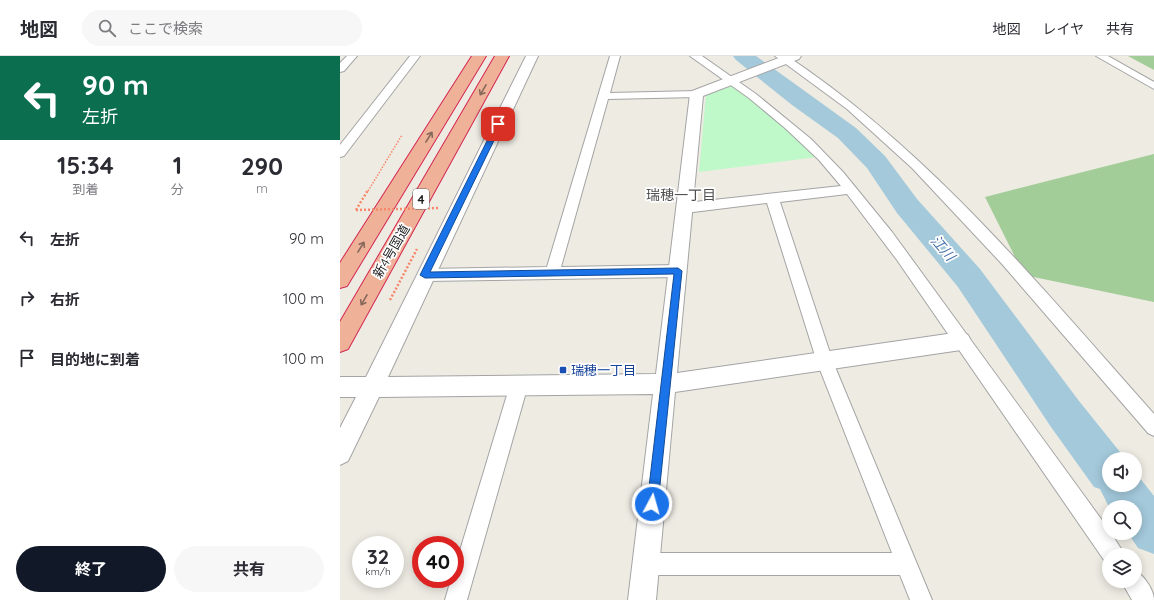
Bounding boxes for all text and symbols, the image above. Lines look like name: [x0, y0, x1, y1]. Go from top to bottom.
search box: [82, 10, 362, 46]
text: 地図: [20, 17, 58, 41]
icon: search: [96, 17, 118, 39]
text: ここで検索: [128, 19, 203, 38]
text: 地図: [992, 20, 1020, 38]
text: レイヤ: [1042, 20, 1084, 38]
text: 共有: [1106, 20, 1134, 38]
text: 90 m: [82, 67, 149, 102]
icon: left: [16, 72, 68, 124]
one-way arrow: [478, 84, 486, 96]
text: 左折: [82, 105, 118, 128]
pin: [481, 107, 515, 141]
icon: arrive: [487, 113, 509, 135]
one-way arrow: [425, 132, 433, 143]
text: 15:34: [57, 150, 114, 180]
text: 1: [173, 150, 182, 180]
text: 290: [241, 151, 283, 181]
text: m: [256, 180, 268, 196]
text: 到着: [72, 181, 98, 197]
text: 分: [171, 181, 184, 197]
district label: 瑞穂一丁目: [646, 186, 716, 204]
road number: 4: [413, 189, 429, 209]
street label: 新4号国道: [369, 222, 413, 280]
icon: left: [16, 227, 38, 249]
text: 90 m: [289, 229, 324, 248]
text: 左折: [50, 230, 80, 249]
water label: 江川: [927, 232, 960, 266]
one-way arrow: [357, 241, 365, 253]
icon: right: [16, 287, 38, 309]
text: 100 m: [283, 289, 324, 308]
text: 右折: [50, 290, 80, 309]
one-way arrow: [359, 294, 367, 306]
icon: arrive: [16, 347, 38, 369]
text: 100 m: [283, 349, 324, 368]
text: 目的地に到着: [50, 350, 140, 369]
place label: 瑞穂一丁目: [571, 362, 636, 378]
marker: 瑞穂一丁目: [558, 365, 568, 375]
map controls: [1102, 452, 1142, 588]
button: sound: [1102, 452, 1142, 492]
position arrow: [631, 483, 673, 525]
button: search: [1102, 500, 1142, 540]
speed limit sign: 40: [412, 536, 464, 588]
text: 32: [367, 544, 389, 569]
button: 終了: [16, 546, 166, 592]
button: 共有: [174, 546, 324, 592]
button: layers: [1102, 548, 1142, 588]
text: km/h: [365, 565, 391, 578]

